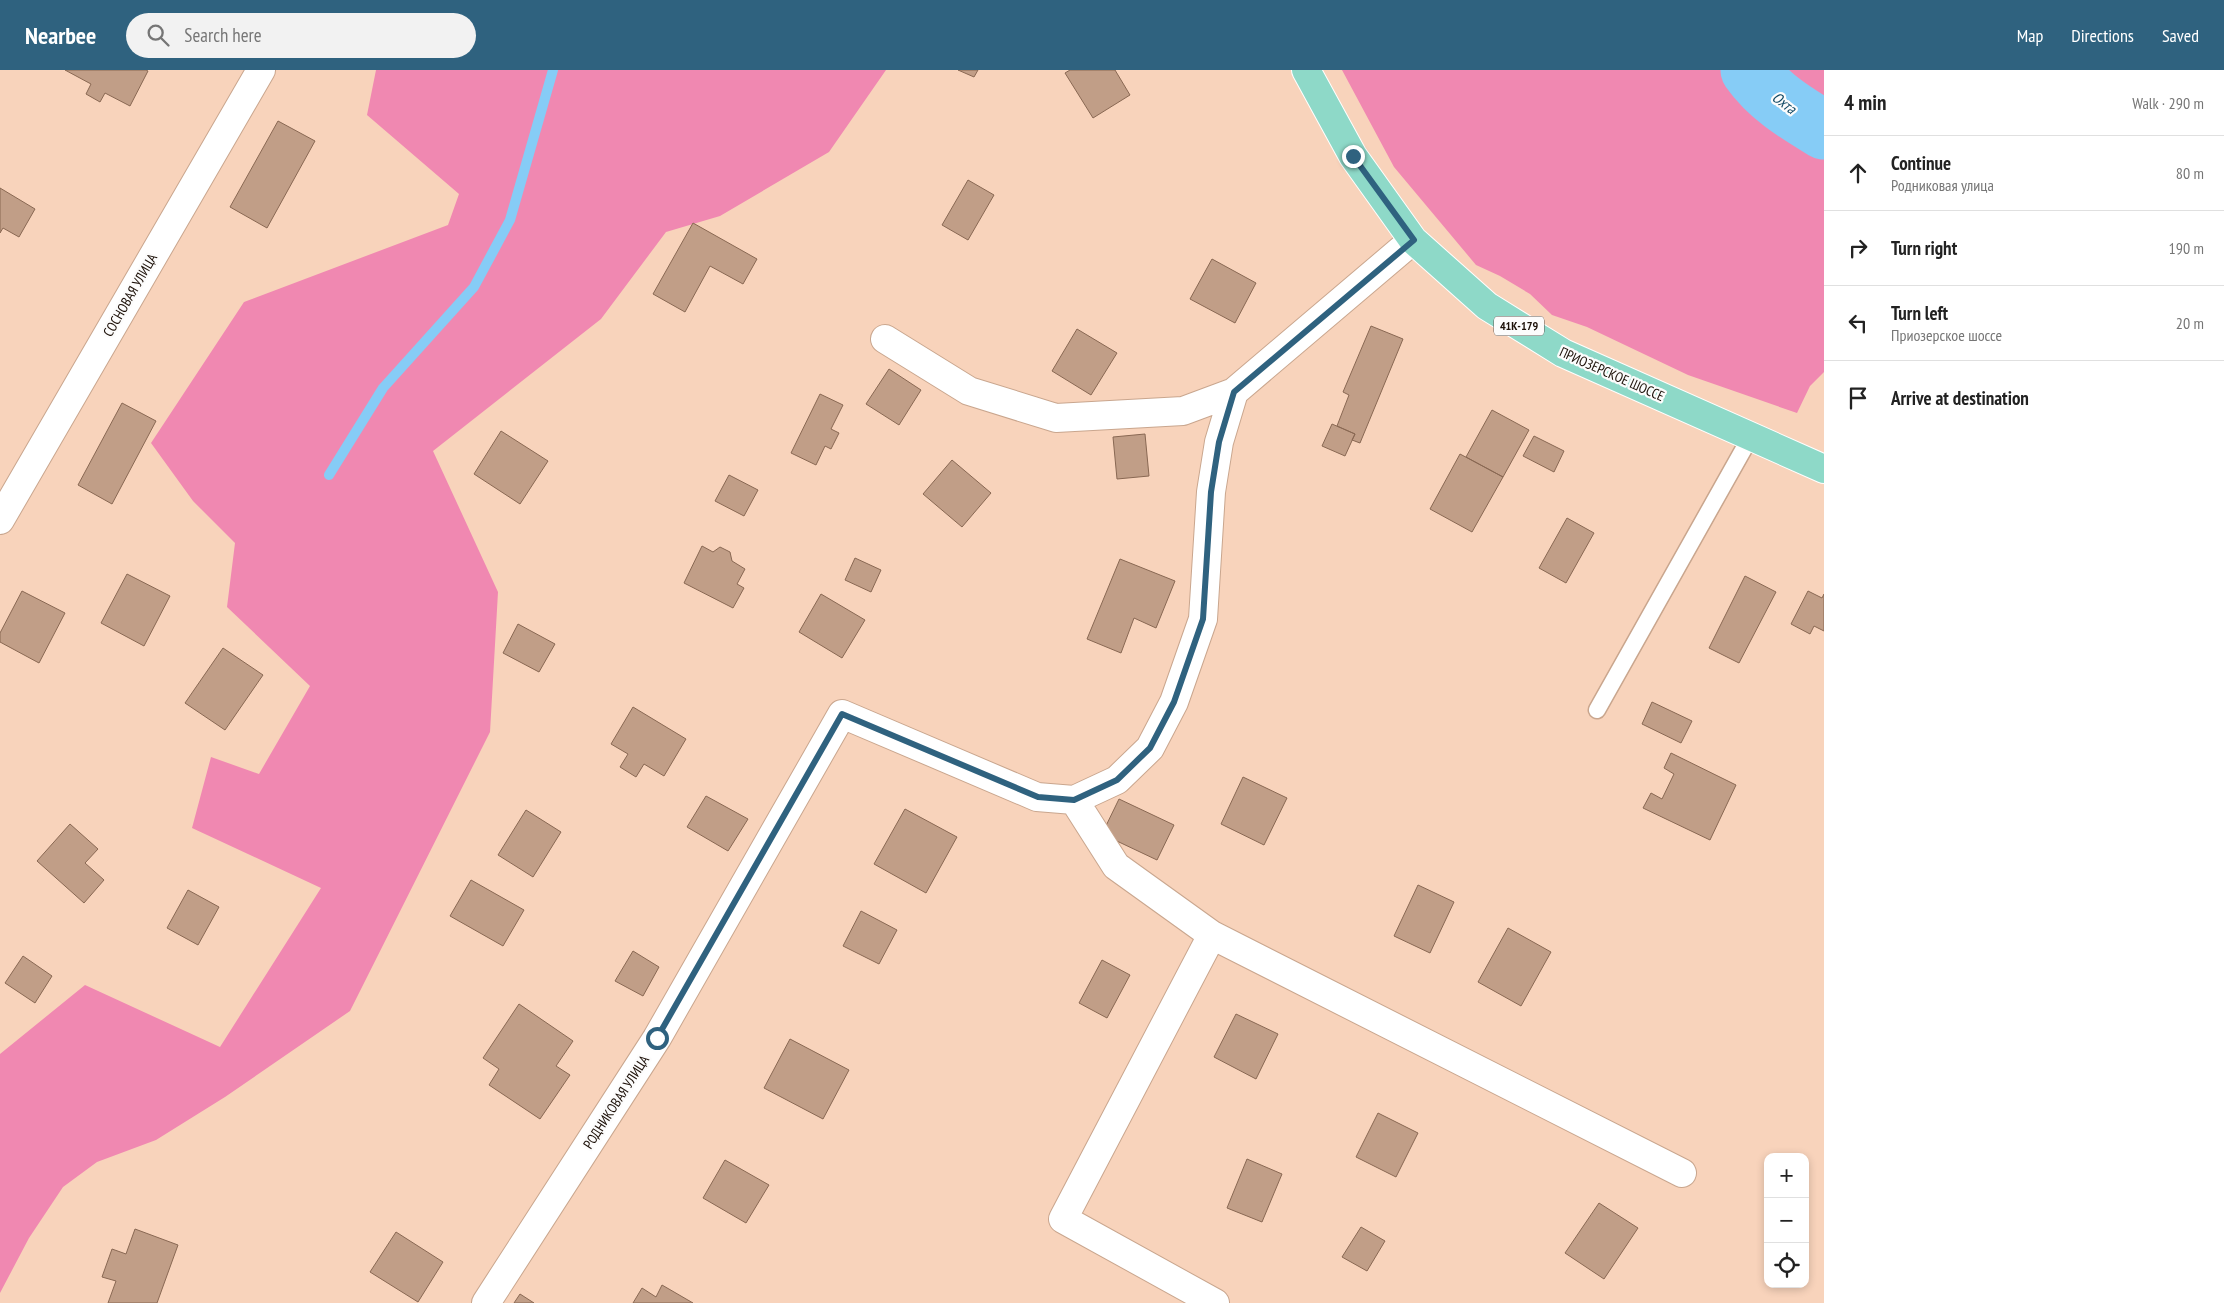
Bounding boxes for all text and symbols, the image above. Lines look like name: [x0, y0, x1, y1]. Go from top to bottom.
search box: [126, 13, 476, 58]
text: Nearbee: [25, 20, 96, 51]
icon: search: [144, 21, 172, 49]
text: Search here: [184, 23, 262, 47]
text: Map: [2017, 24, 2043, 47]
text: Directions: [2071, 24, 2134, 47]
text: Saved: [2162, 24, 2199, 47]
water label: Охта: [1769, 88, 1801, 118]
text: 4 min: [1844, 89, 1886, 116]
text: Walk · 290 m: [2132, 93, 2204, 113]
route end: [1342, 145, 1365, 168]
text: Continue: [1891, 151, 1951, 175]
icon: ahead: [1844, 159, 1872, 187]
text: 80 m: [2176, 163, 2204, 183]
text: Родниковая улица: [1891, 175, 1994, 195]
icon: right: [1844, 234, 1872, 262]
text: Turn right: [1891, 236, 1957, 260]
text: 190 m: [2169, 238, 2204, 258]
street label: СОСНОВАЯ УЛИЦА: [99, 250, 161, 340]
text: Turn left: [1891, 301, 1948, 325]
icon: left: [1844, 309, 1872, 337]
text: 20 m: [2176, 313, 2204, 333]
road number: 41К-179: [1494, 317, 1544, 336]
text: Приозерское шоссе: [1891, 325, 2002, 345]
street label: ПРИОЗЕРСКОЕ ШОССЕ: [1557, 343, 1667, 405]
icon: arrive: [1844, 384, 1872, 412]
text: Arrive at destination: [1891, 386, 2029, 410]
route start: [646, 1027, 669, 1050]
street label: РОДНИКОВАЯ УЛИЦА: [579, 1052, 653, 1152]
map controls: [1764, 1153, 1809, 1288]
button: +: [1764, 1153, 1809, 1198]
button: −: [1764, 1198, 1809, 1243]
button: locate: [1764, 1243, 1809, 1288]

